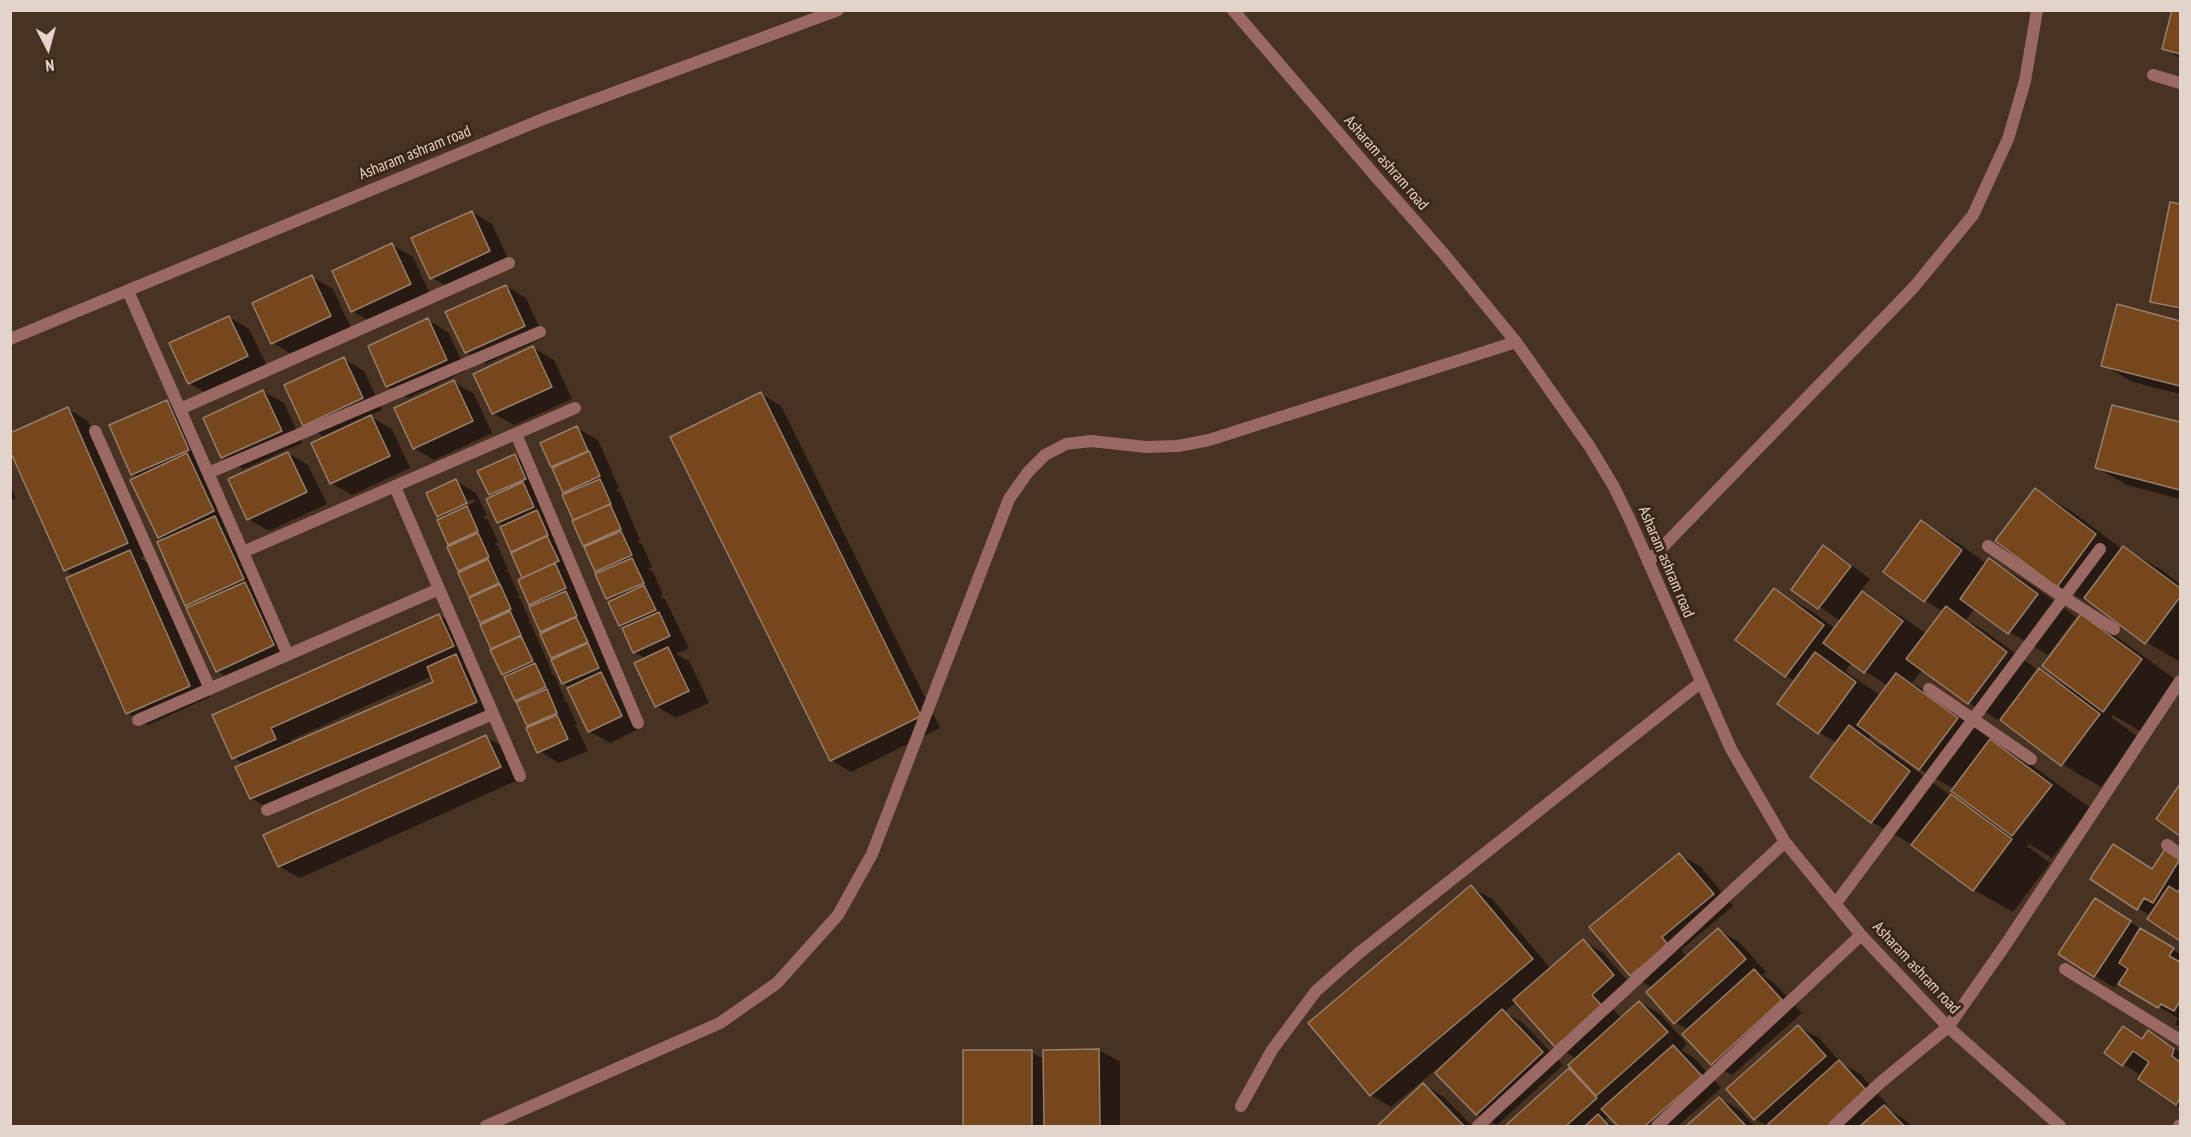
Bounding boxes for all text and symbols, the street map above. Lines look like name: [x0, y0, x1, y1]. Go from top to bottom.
north arrow: [18, 18, 78, 78]
text: N: [45, 56, 55, 76]
street label: Asharam ashram road: [1340, 112, 1432, 214]
street label: Asharam ashram road: [356, 122, 474, 184]
street label: Asharam ashram road: [1634, 503, 1698, 621]
street label: Asharam ashram road: [1868, 918, 1964, 1018]

